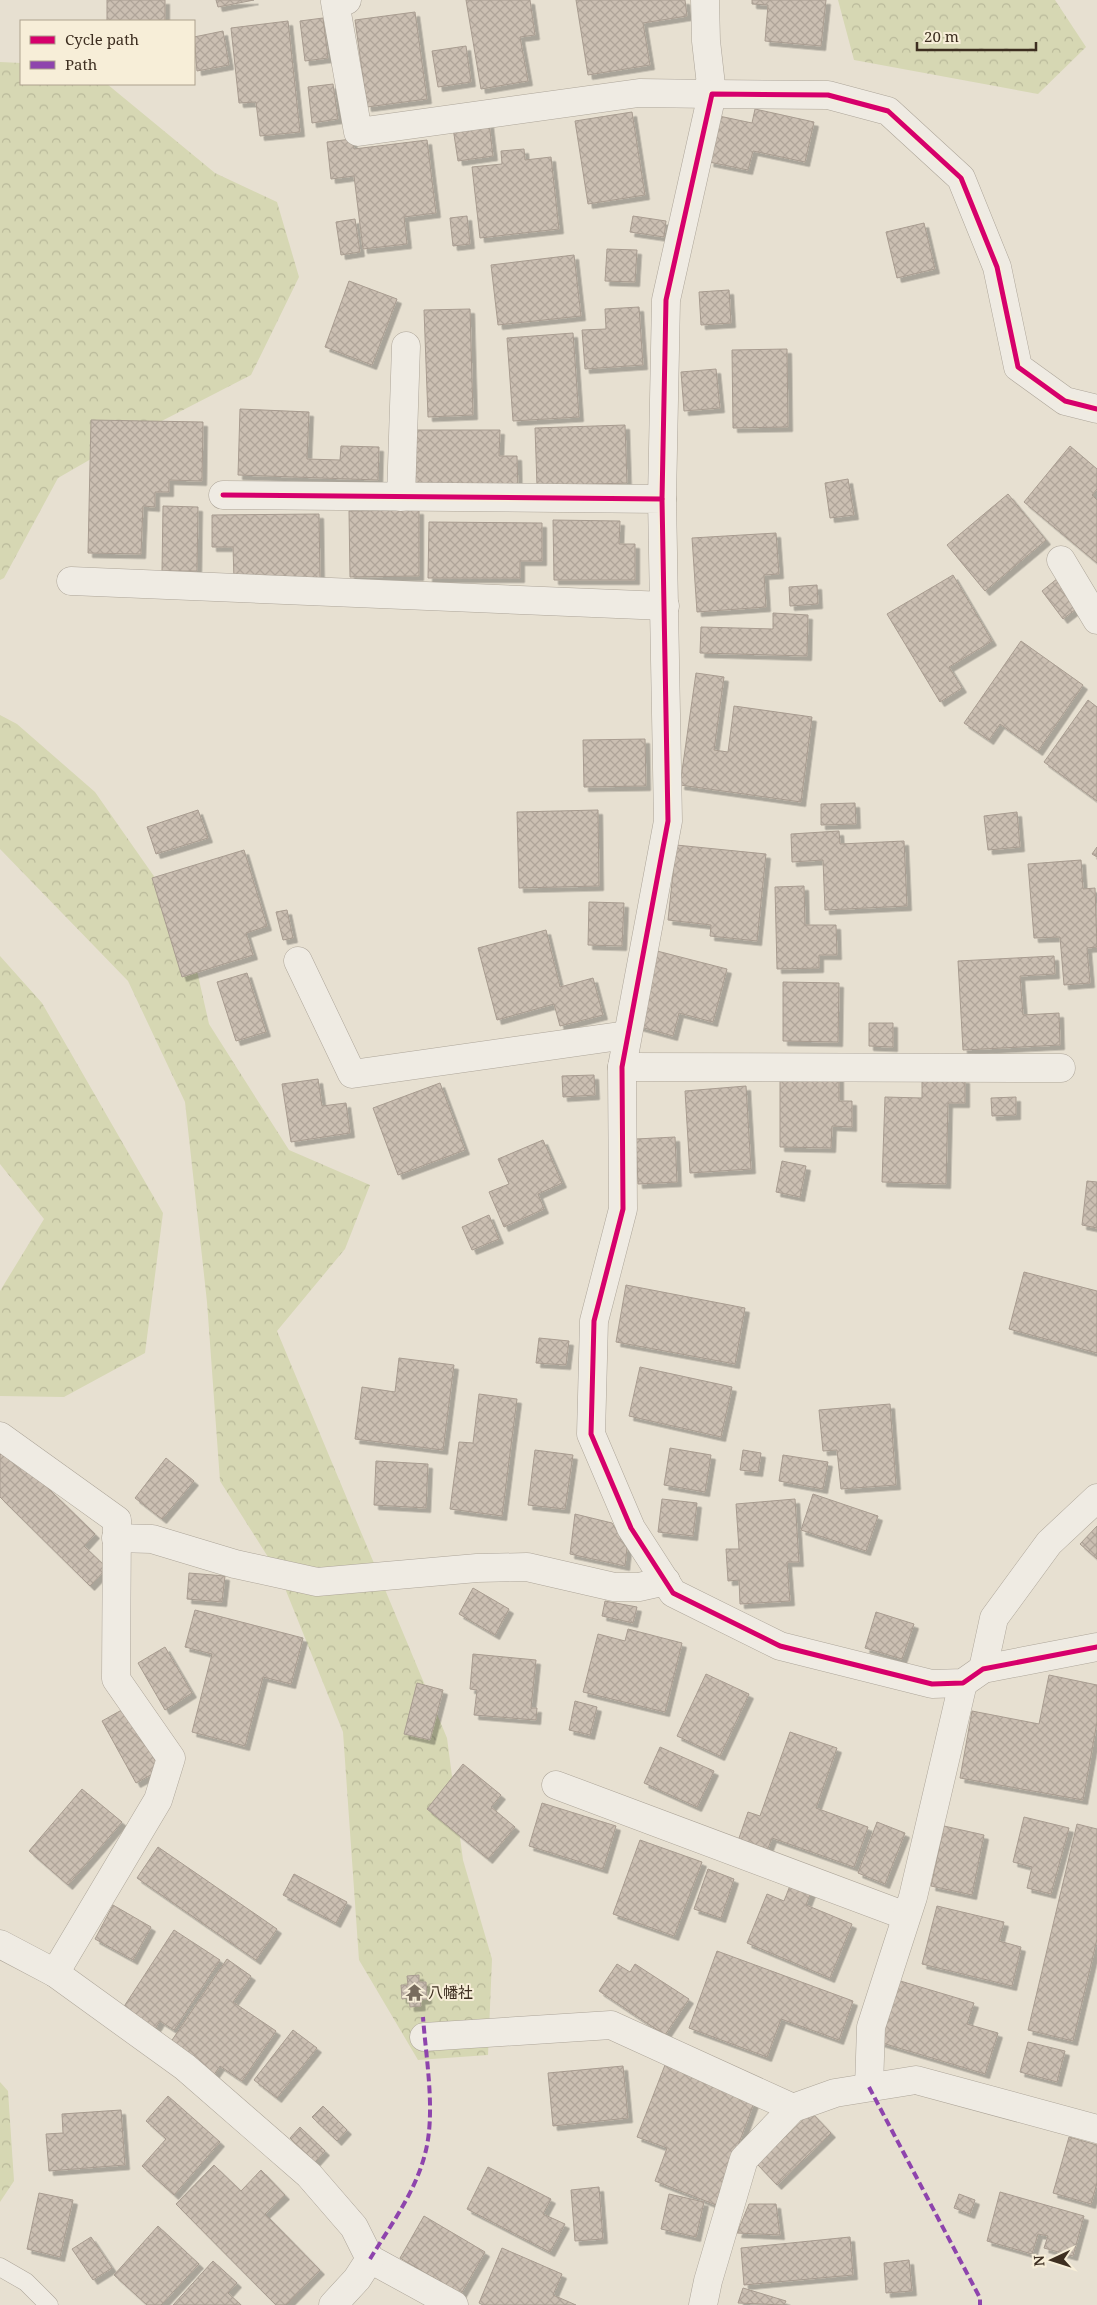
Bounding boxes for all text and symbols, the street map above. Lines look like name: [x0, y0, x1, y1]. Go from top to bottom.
legend: [20, 20, 195, 85]
scale bar: [917, 20, 1036, 52]
text: 20 m: [924, 26, 959, 46]
text: Cycle path: [65, 29, 140, 49]
text: Path: [65, 54, 98, 74]
temple icon: 八幡社: [404, 1982, 424, 2002]
place label: 八幡社: [428, 1982, 473, 2002]
north arrow: [1027, 2235, 1077, 2285]
text: N: [1029, 2255, 1048, 2267]

